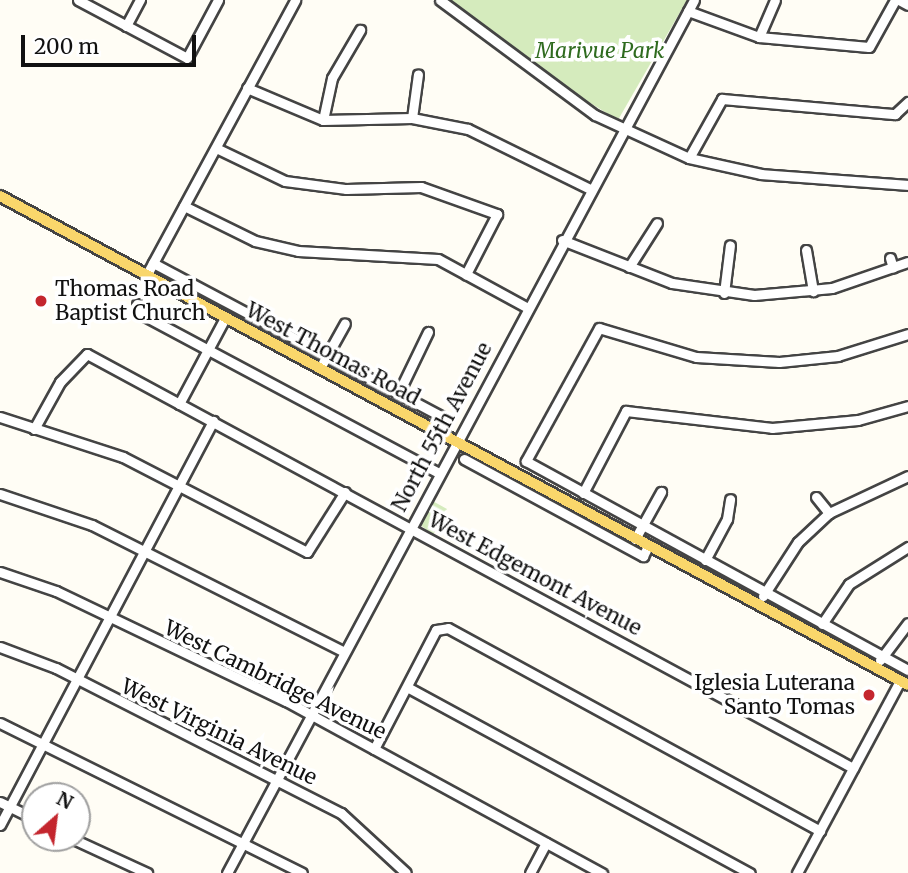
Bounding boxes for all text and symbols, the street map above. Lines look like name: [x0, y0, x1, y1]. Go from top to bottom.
scale bar: [24, 21, 200, 65]
text: 200 m: [34, 33, 99, 60]
park label: Marivue Park: [536, 38, 664, 64]
place label: Thomas Road Baptist Church: [55, 276, 205, 326]
marker: Thomas Road Baptist Church: [33, 293, 49, 309]
street label: West Thomas Road: [242, 297, 424, 411]
street label: North 55th Avenue: [387, 338, 497, 516]
street label: West Edgemont Avenue: [424, 507, 646, 641]
street label: West Cambridge Avenue: [160, 615, 390, 745]
place label: Iglesia Luterana Santo Tomas: [694, 670, 855, 720]
street label: West Virginia Avenue: [117, 674, 321, 790]
marker: Iglesia Luterana Santo Tomas: [861, 687, 877, 703]
north arrow: [21, 782, 91, 852]
text: N: [53, 786, 77, 814]

